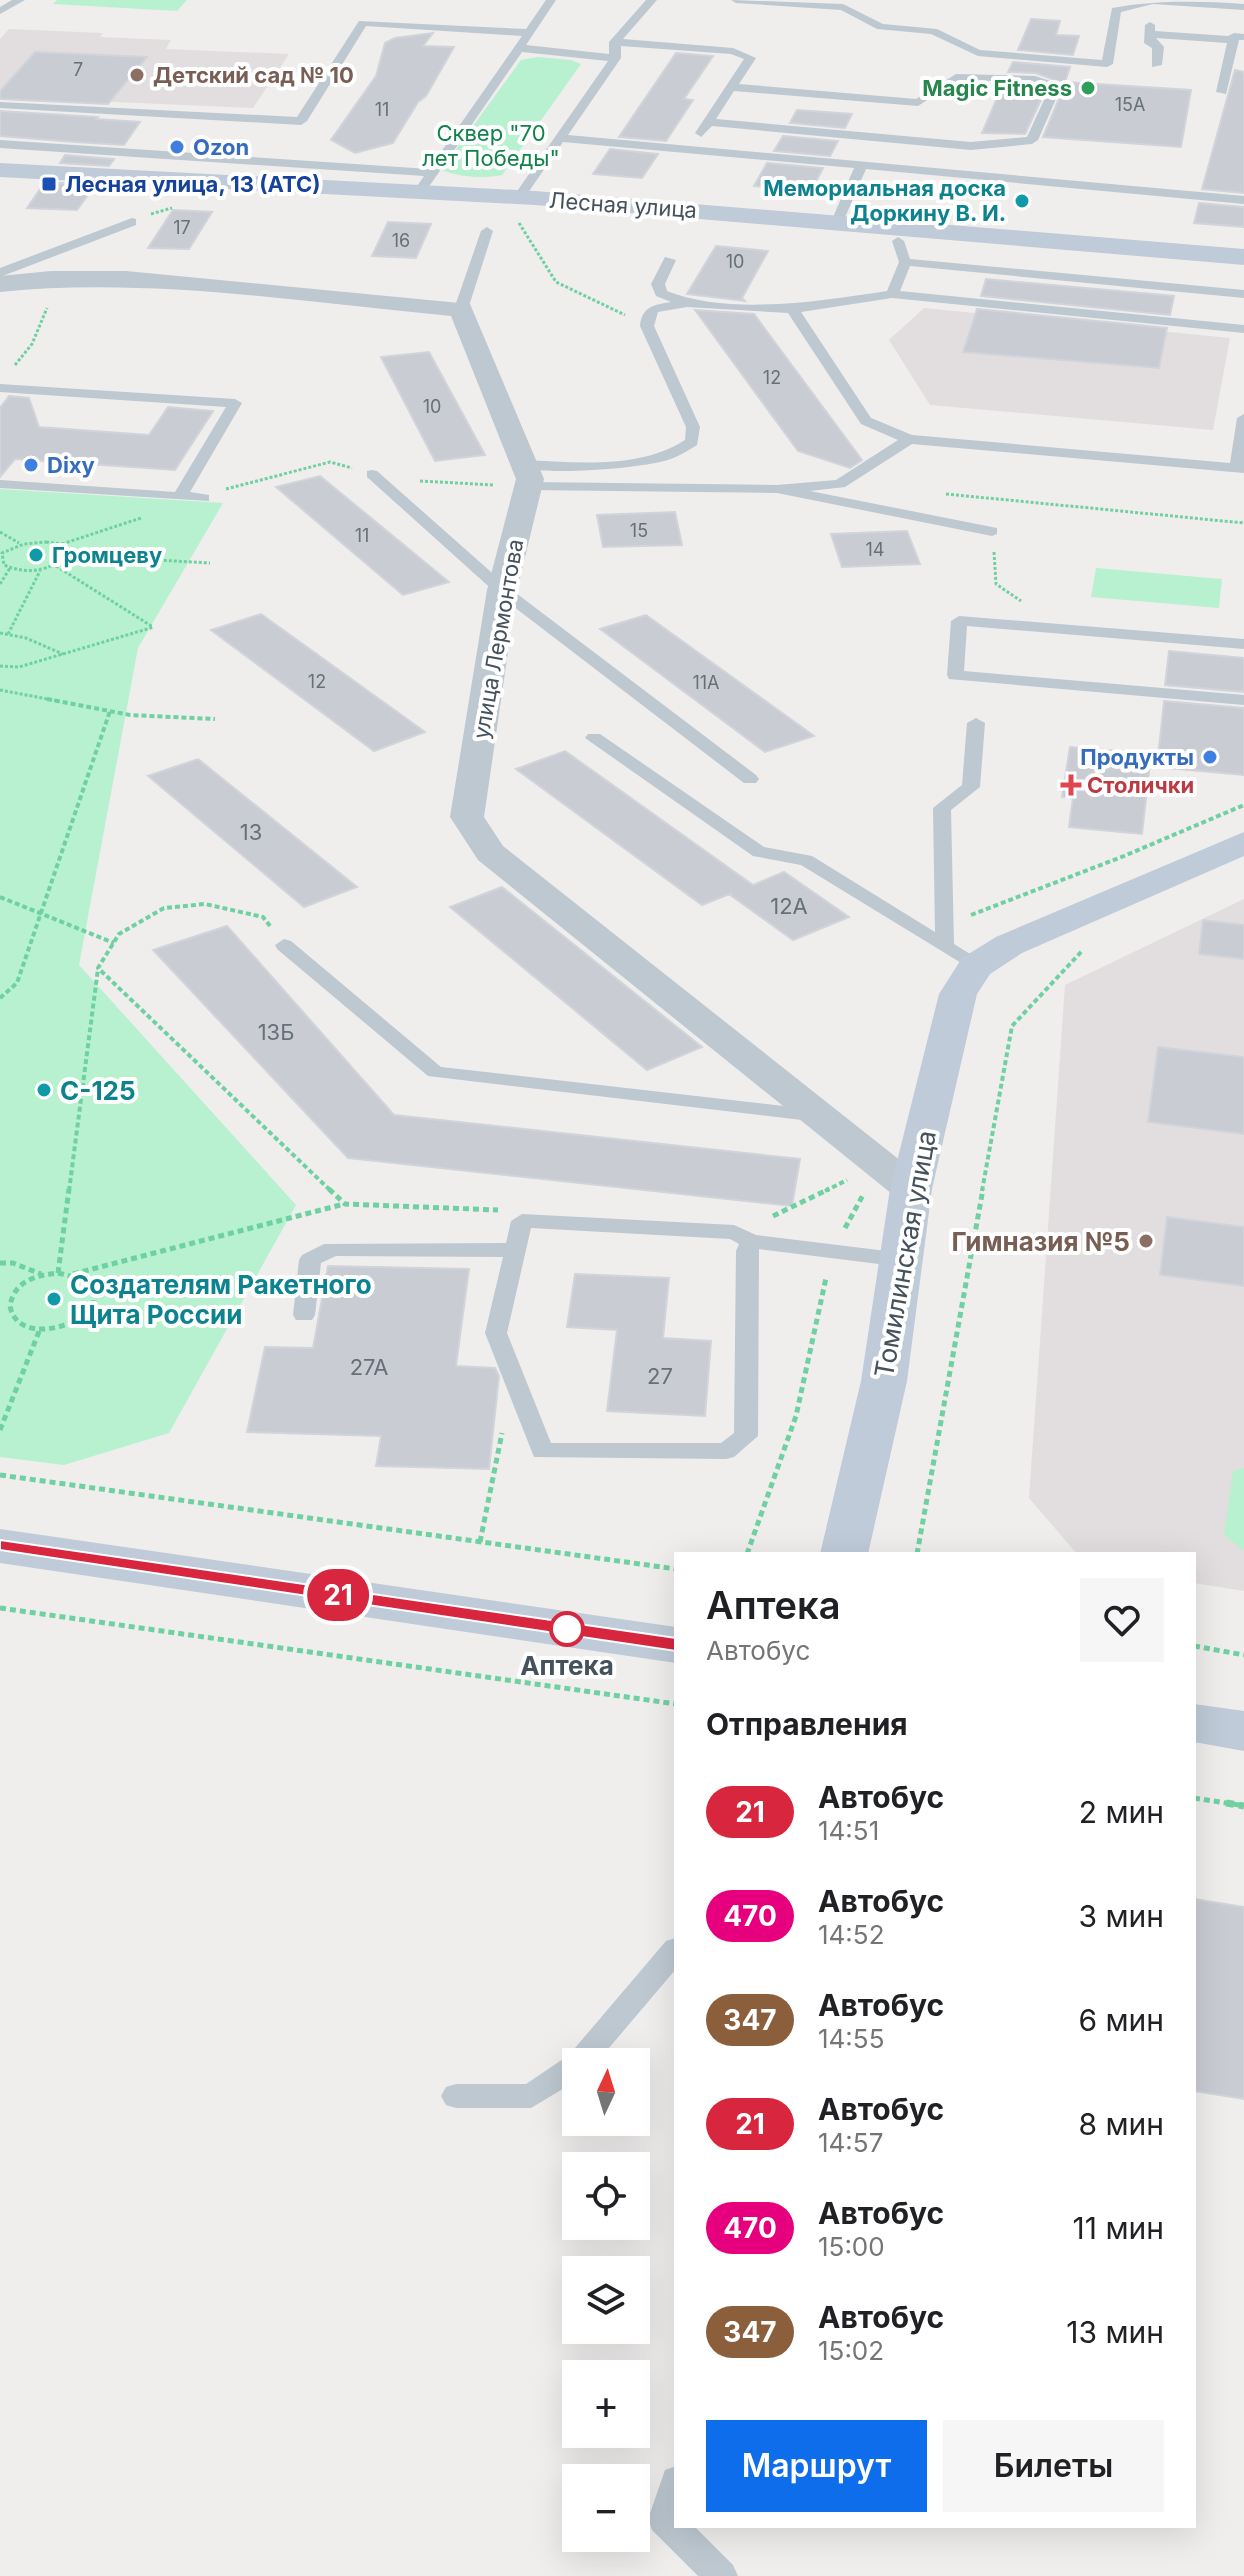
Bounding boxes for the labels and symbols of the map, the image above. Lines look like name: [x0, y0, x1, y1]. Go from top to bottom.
house number: 7: [73, 59, 83, 80]
place label: Детский сад № 10: [153, 62, 354, 88]
marker: Детский сад № 10: [128, 66, 146, 84]
place label: Magic Fitness: [922, 75, 1072, 101]
marker: Magic Fitness: [1079, 79, 1097, 97]
house number: 15А: [1115, 94, 1145, 115]
house number: 11: [375, 99, 389, 120]
park label: Сквер "70 лет Победы": [422, 120, 560, 171]
place label: Ozon: [193, 134, 249, 160]
marker: Ozon: [168, 138, 186, 156]
place label: Лесная улица, 13 (АТС): [65, 171, 320, 197]
marker: Лесная улица, 13 (АТС): [40, 175, 58, 193]
place label: Мемориальная доска Доркину В. И.: [763, 175, 1006, 226]
street label: Лесная улица: [548, 187, 698, 223]
marker: Мемориальная доска Доркину В. И.: [1013, 192, 1031, 210]
house number: 17: [173, 217, 191, 238]
house number: 16: [392, 230, 410, 251]
house number: 10: [726, 251, 744, 272]
house number: 12: [763, 367, 781, 388]
house number: 10: [423, 396, 441, 417]
place label: Dixy: [47, 452, 95, 478]
marker: Dixy: [22, 456, 40, 474]
house number: 15: [630, 520, 648, 541]
house number: 11: [355, 525, 369, 546]
street label: улица Лермонтова: [468, 537, 528, 741]
house number: 14: [866, 539, 884, 560]
place label: Громцеву: [52, 542, 162, 568]
marker: Громцеву: [27, 546, 45, 564]
house number: 12: [308, 671, 326, 692]
house number: 11А: [692, 672, 720, 693]
place label: Продукты: [1080, 744, 1194, 770]
marker: Продукты: [1201, 748, 1219, 766]
place label: Столички: [1087, 772, 1194, 798]
marker: Столички: [1062, 776, 1080, 794]
house number: 13: [240, 819, 262, 845]
house number: 12А: [770, 893, 808, 919]
house number: 13Б: [258, 1019, 294, 1045]
place label: С-125: [60, 1075, 136, 1106]
marker: С-125: [35, 1081, 53, 1099]
street label: Томилинская улица: [868, 1128, 942, 1380]
place label: Гимназия №5: [952, 1226, 1130, 1257]
marker: Гимназия №5: [1137, 1232, 1155, 1250]
place label: Создателям Ракетного Щита России: [70, 1269, 372, 1330]
marker: Создателям Ракетного Щита России: [45, 1290, 63, 1308]
house number: 27А: [350, 1354, 388, 1380]
house number: 27: [647, 1363, 673, 1389]
line badge: 21: [302, 1569, 374, 1621]
marker: Аптека: [550, 1612, 584, 1646]
place label: Аптека: [520, 1650, 614, 1681]
north arrow: [562, 2048, 650, 2136]

